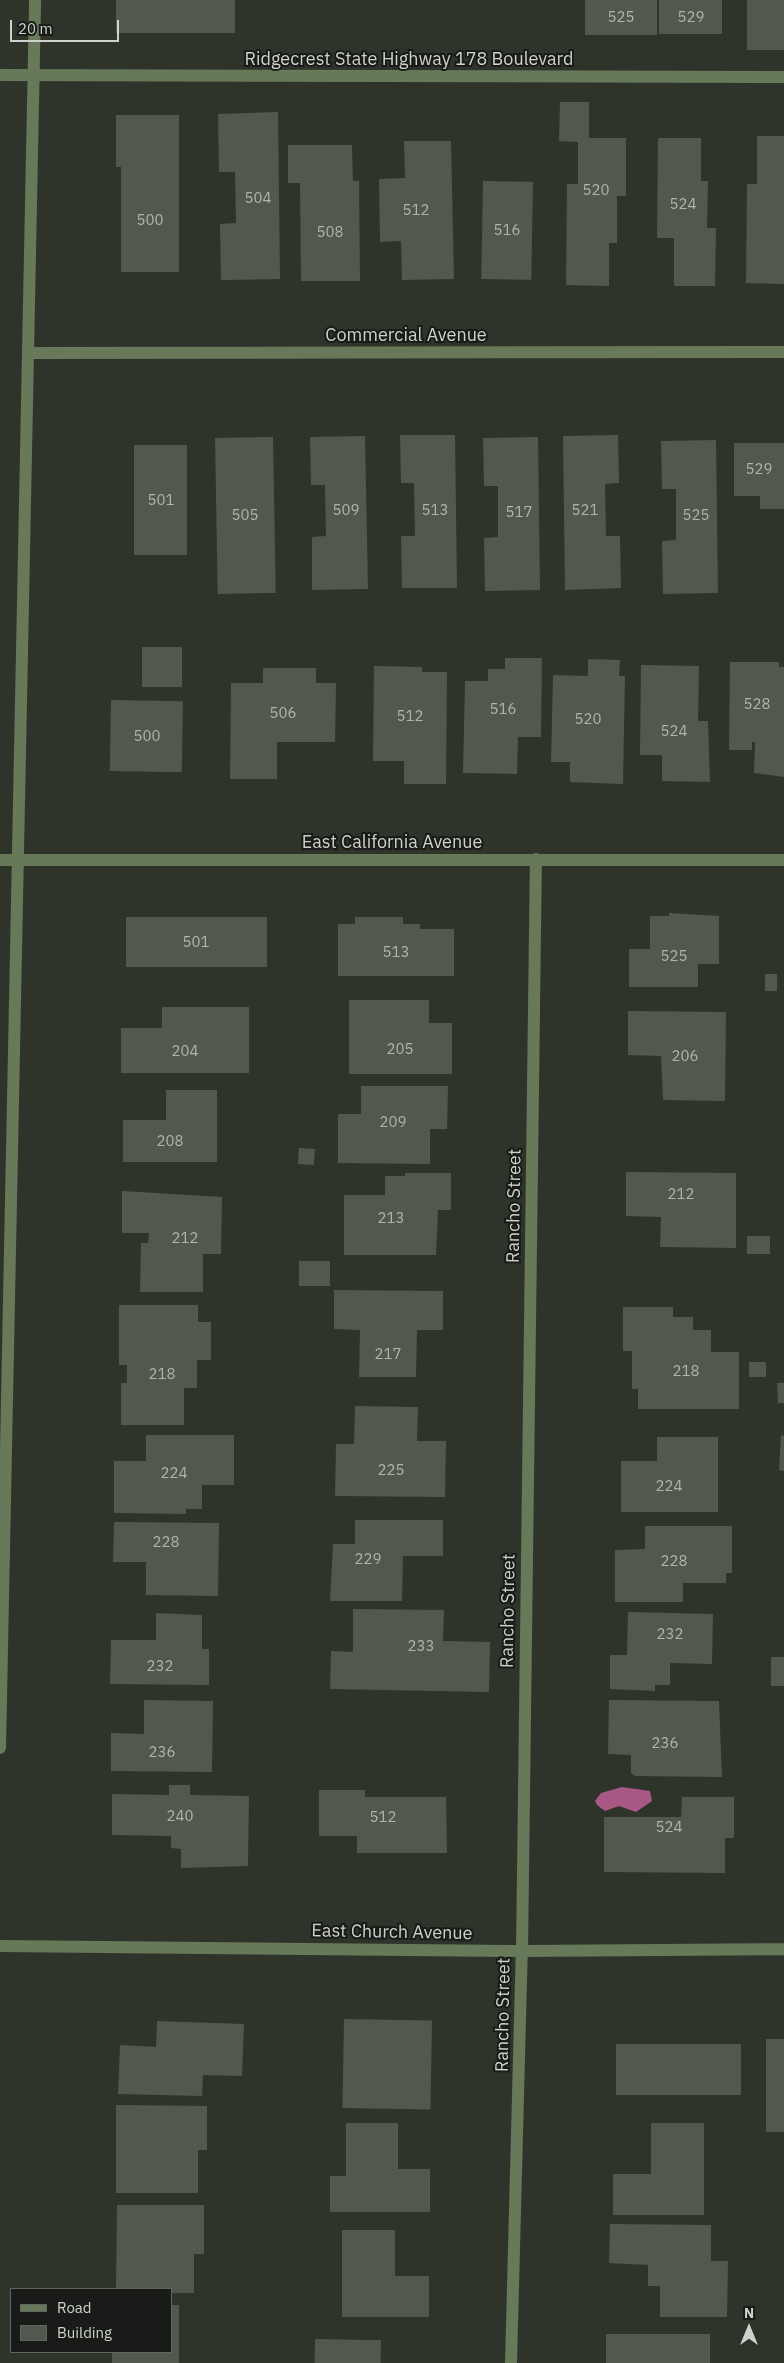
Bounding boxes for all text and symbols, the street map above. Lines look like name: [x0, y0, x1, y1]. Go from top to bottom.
house number: 525: [608, 8, 634, 26]
house number: 529: [678, 8, 704, 26]
scale bar: [12, 10, 121, 42]
text: 20 m: [18, 19, 53, 38]
street label: Ridgecrest State Highway 178 Boulevard: [244, 48, 574, 70]
house number: 520: [583, 181, 609, 199]
house number: 504: [245, 189, 271, 207]
house number: 524: [670, 195, 696, 213]
house number: 512: [403, 201, 429, 219]
house number: 500: [137, 211, 163, 229]
house number: 516: [494, 221, 520, 239]
house number: 508: [317, 223, 343, 241]
street label: Commercial Avenue: [325, 324, 487, 346]
house number: 529: [746, 460, 772, 478]
house number: 501: [148, 491, 174, 509]
house number: 509: [333, 501, 359, 519]
house number: 513: [422, 501, 448, 519]
house number: 521: [572, 501, 598, 519]
house number: 517: [506, 503, 532, 521]
house number: 505: [232, 506, 258, 524]
house number: 525: [683, 506, 709, 524]
house number: 528: [744, 695, 770, 713]
house number: 516: [490, 700, 516, 718]
house number: 506: [270, 704, 296, 722]
house number: 512: [397, 707, 423, 725]
house number: 520: [575, 710, 601, 728]
house number: 524: [661, 722, 687, 740]
house number: 500: [134, 727, 160, 745]
street label: East California Avenue: [302, 831, 482, 853]
house number: 501: [183, 933, 209, 951]
house number: 513: [383, 943, 409, 961]
house number: 525: [661, 947, 687, 965]
house number: 205: [387, 1040, 413, 1058]
house number: 204: [172, 1042, 198, 1060]
house number: 206: [672, 1047, 698, 1065]
house number: 209: [380, 1113, 406, 1131]
house number: 208: [157, 1132, 183, 1150]
street label: Rancho Street: [502, 1149, 526, 1263]
house number: 212: [668, 1185, 694, 1203]
house number: 213: [378, 1209, 404, 1227]
house number: 212: [172, 1229, 198, 1247]
house number: 217: [375, 1345, 401, 1363]
house number: 218: [673, 1362, 699, 1380]
house number: 218: [149, 1365, 175, 1383]
house number: 225: [378, 1461, 404, 1479]
house number: 224: [161, 1464, 187, 1482]
house number: 224: [656, 1477, 682, 1495]
house number: 228: [153, 1533, 179, 1551]
house number: 229: [355, 1550, 381, 1568]
house number: 228: [661, 1552, 687, 1570]
street label: Rancho Street: [496, 1554, 520, 1668]
house number: 232: [657, 1625, 683, 1643]
house number: 233: [408, 1637, 434, 1655]
house number: 232: [147, 1657, 173, 1675]
house number: 236: [652, 1734, 678, 1752]
house number: 236: [149, 1743, 175, 1761]
house number: 240: [167, 1807, 193, 1825]
house number: 512: [370, 1808, 396, 1826]
house number: 524: [656, 1818, 682, 1836]
street label: East Church Avenue: [311, 1920, 473, 1944]
street label: Rancho Street: [491, 1958, 515, 2072]
legend: [10, 2288, 172, 2353]
text: Road: [57, 2298, 92, 2317]
north arrow: [724, 2303, 774, 2353]
text: N: [744, 2304, 754, 2322]
text: Building: [57, 2323, 112, 2342]

